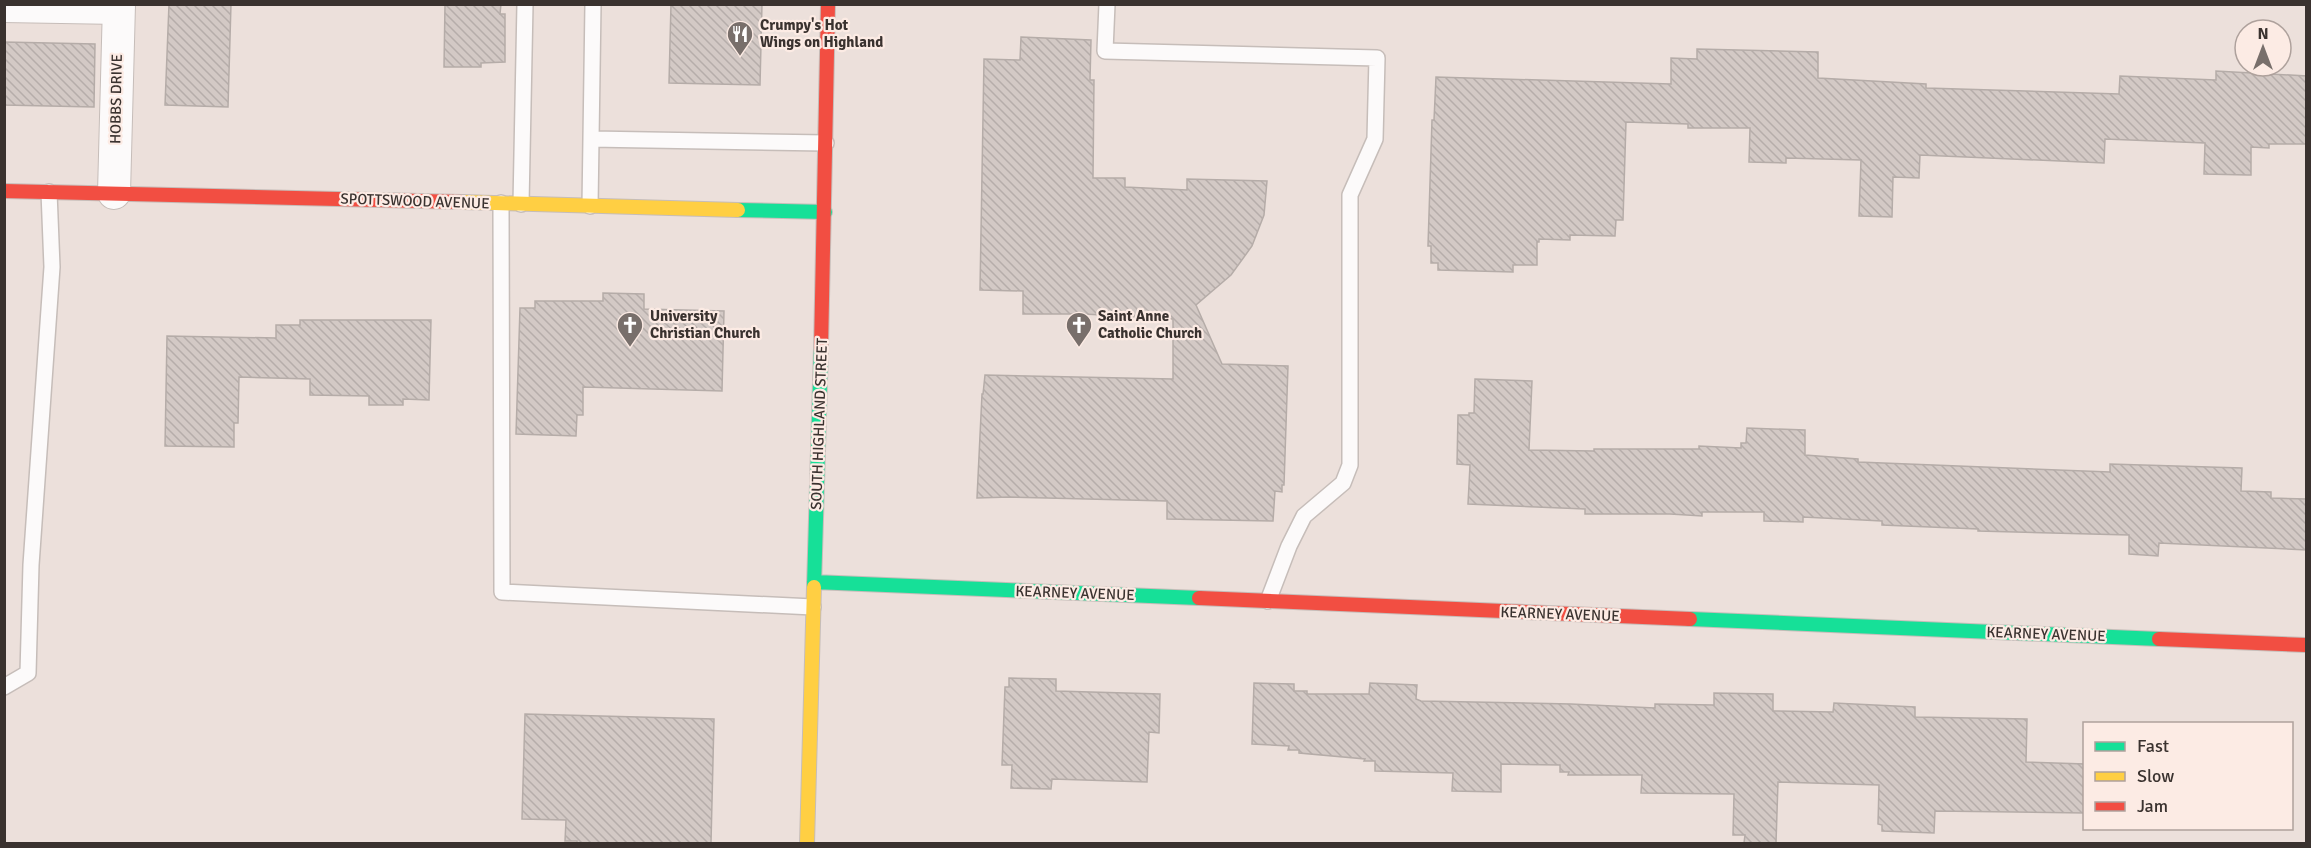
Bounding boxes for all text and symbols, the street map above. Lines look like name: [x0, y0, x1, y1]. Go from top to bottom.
place label: Crumpy's Hot Wings on Highland: [760, 16, 883, 51]
north arrow: [2233, 18, 2293, 78]
restaurant icon: Crumpy's Hot Wings on Highland: [725, 19, 755, 57]
text: N: [2257, 24, 2269, 44]
street label: HOBBS DRIVE: [106, 54, 126, 144]
street label: SPOTTSWOOD AVENUE: [340, 189, 490, 213]
place label: University Christian Church: [650, 307, 760, 342]
place label: Saint Anne Catholic Church: [1098, 307, 1202, 342]
church icon: University Christian Church: [615, 310, 645, 348]
church icon: Saint Anne Catholic Church: [1064, 310, 1094, 348]
street label: SOUTH HIGHLAND STREET: [807, 337, 831, 510]
street label: KEARNEY AVENUE: [1015, 582, 1135, 604]
street label: KEARNEY AVENUE: [1500, 603, 1620, 625]
street label: KEARNEY AVENUE: [1986, 623, 2106, 645]
legend: [2083, 722, 2293, 830]
text: Fast: [2137, 735, 2169, 757]
text: Slow: [2137, 765, 2174, 787]
text: Jam: [2137, 795, 2168, 817]

